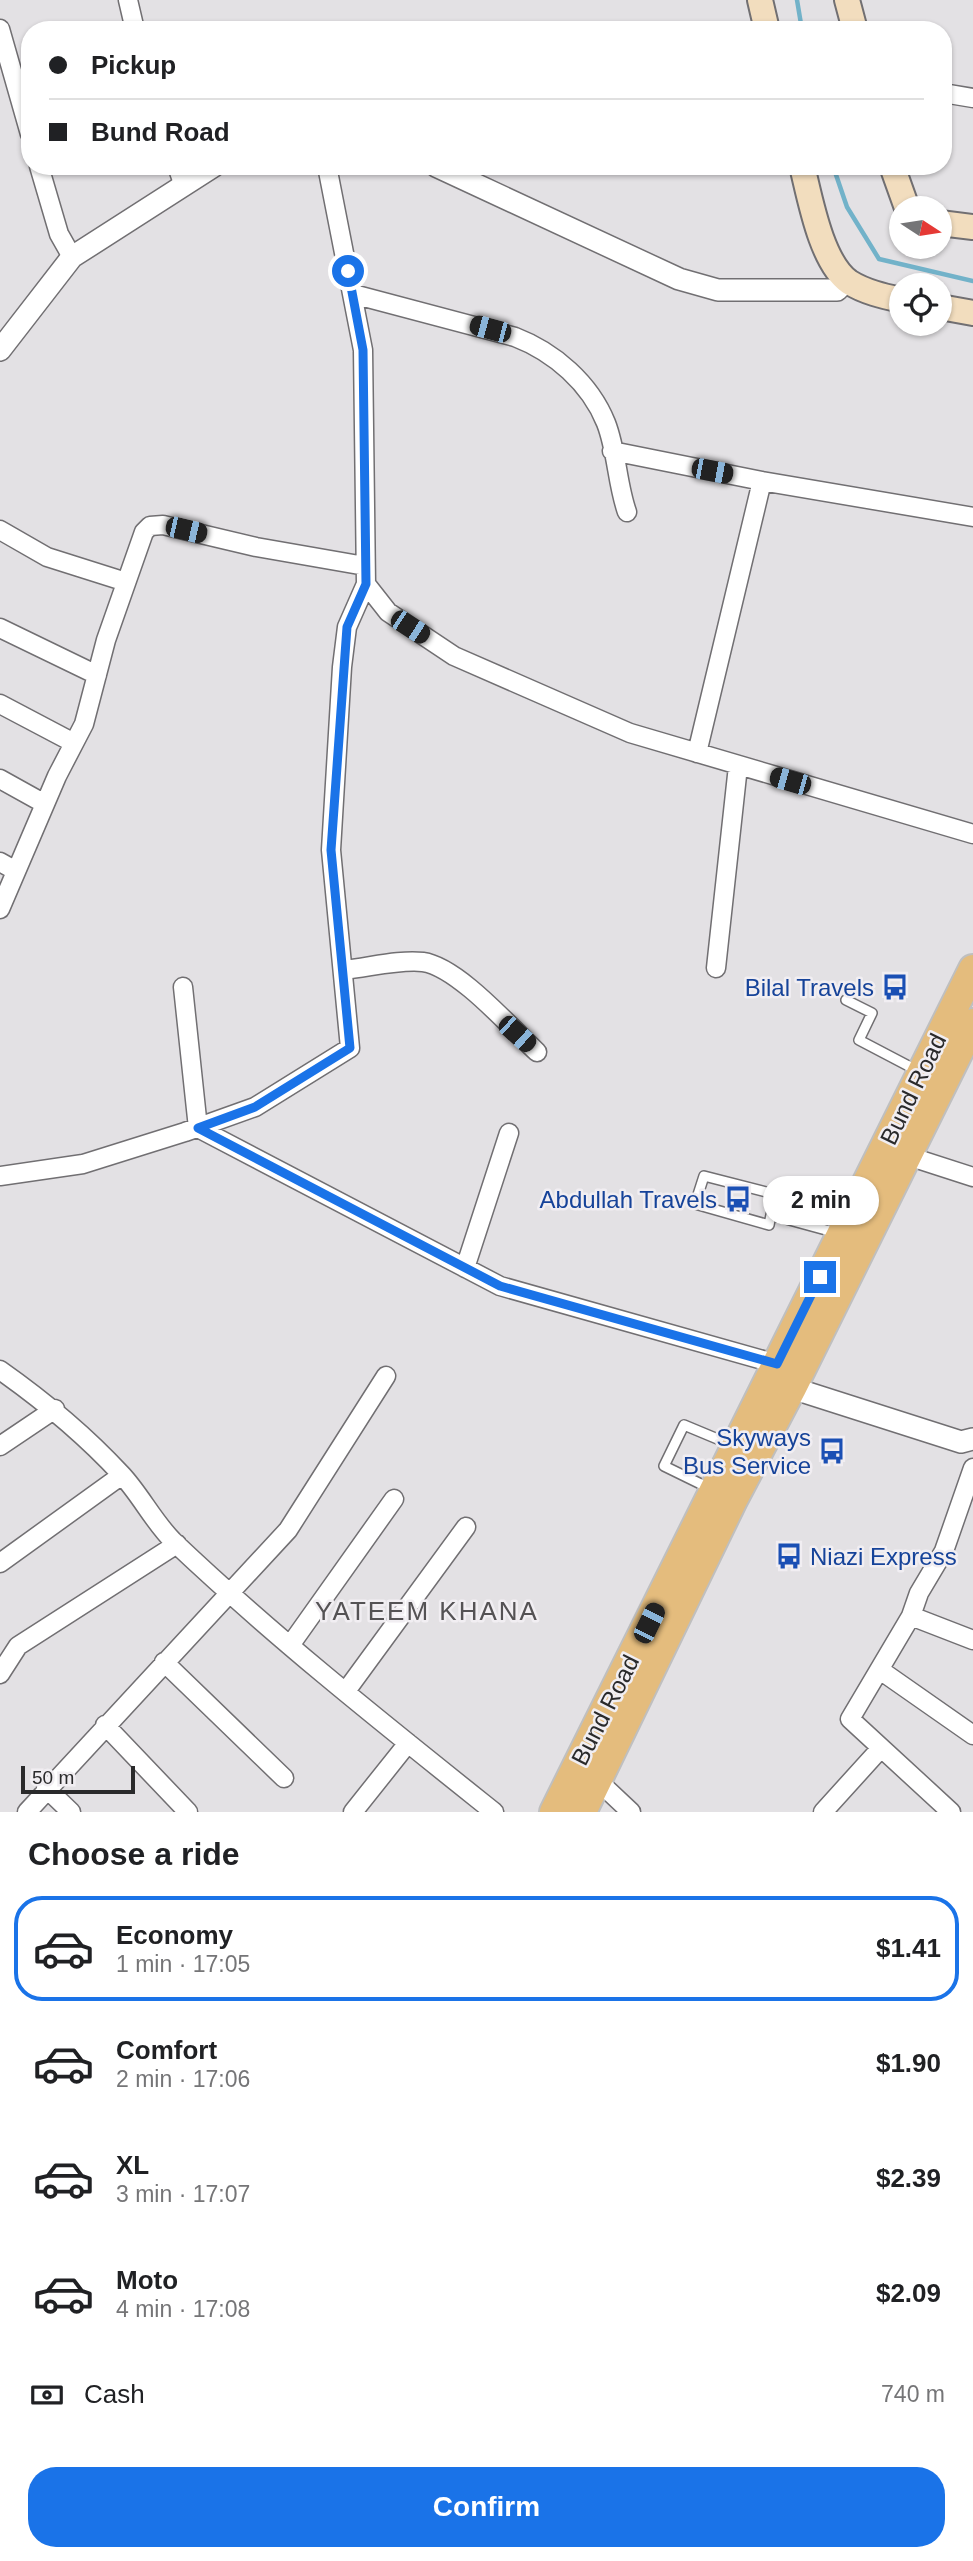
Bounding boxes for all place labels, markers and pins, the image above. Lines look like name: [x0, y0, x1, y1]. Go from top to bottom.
bus stop icon: Bilal Travels: [880, 972, 910, 1002]
place label: Bilal Travels: [745, 974, 874, 1001]
bus stop icon: Abdullah Travels: [723, 1184, 753, 1214]
place label: Abdullah Travels: [540, 1186, 717, 1213]
place label: Skyways Bus Service: [683, 1424, 811, 1479]
bus stop icon: Skyways Bus Service: [817, 1436, 847, 1466]
bus stop icon: Niazi Express: [774, 1541, 804, 1571]
place label: Niazi Express: [810, 1543, 957, 1570]

